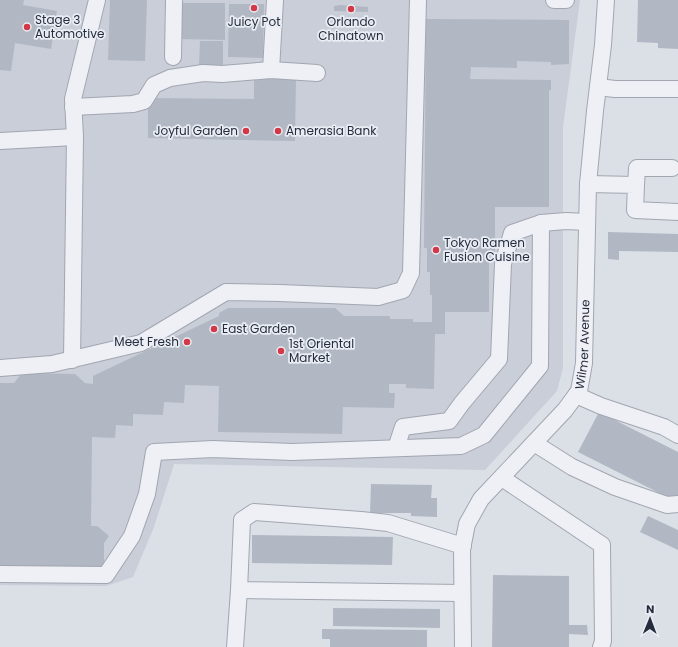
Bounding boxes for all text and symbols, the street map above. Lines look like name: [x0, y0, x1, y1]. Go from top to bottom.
marker: Juicy Pot: [249, 3, 259, 13]
marker: Orlando Chinatown: [346, 4, 356, 14]
place label: Stage 3 Automotive: [35, 11, 104, 42]
place label: Juicy Pot: [227, 13, 281, 30]
place label: Orlando Chinatown: [318, 13, 384, 44]
marker: Stage 3 Automotive: [22, 22, 32, 32]
place label: Joyful Garden: [154, 122, 238, 139]
place label: Amerasia Bank: [286, 122, 377, 139]
marker: Joyful Garden: [241, 126, 251, 136]
marker: Amerasia Bank: [273, 126, 283, 136]
place label: Tokyo Ramen Fusion Cuisine: [444, 234, 530, 265]
marker: Tokyo Ramen Fusion Cuisine: [431, 245, 441, 255]
street label: Wilmer Avenue: [570, 299, 593, 391]
place label: East Garden: [222, 320, 295, 337]
marker: East Garden: [209, 324, 219, 334]
place label: Meet Fresh: [114, 333, 179, 350]
place label: 1st Oriental Market: [289, 335, 354, 366]
marker: Meet Fresh: [182, 337, 192, 347]
marker: 1st Oriental Market: [276, 346, 286, 356]
north arrow: [630, 599, 670, 639]
text: N: [646, 601, 654, 617]

